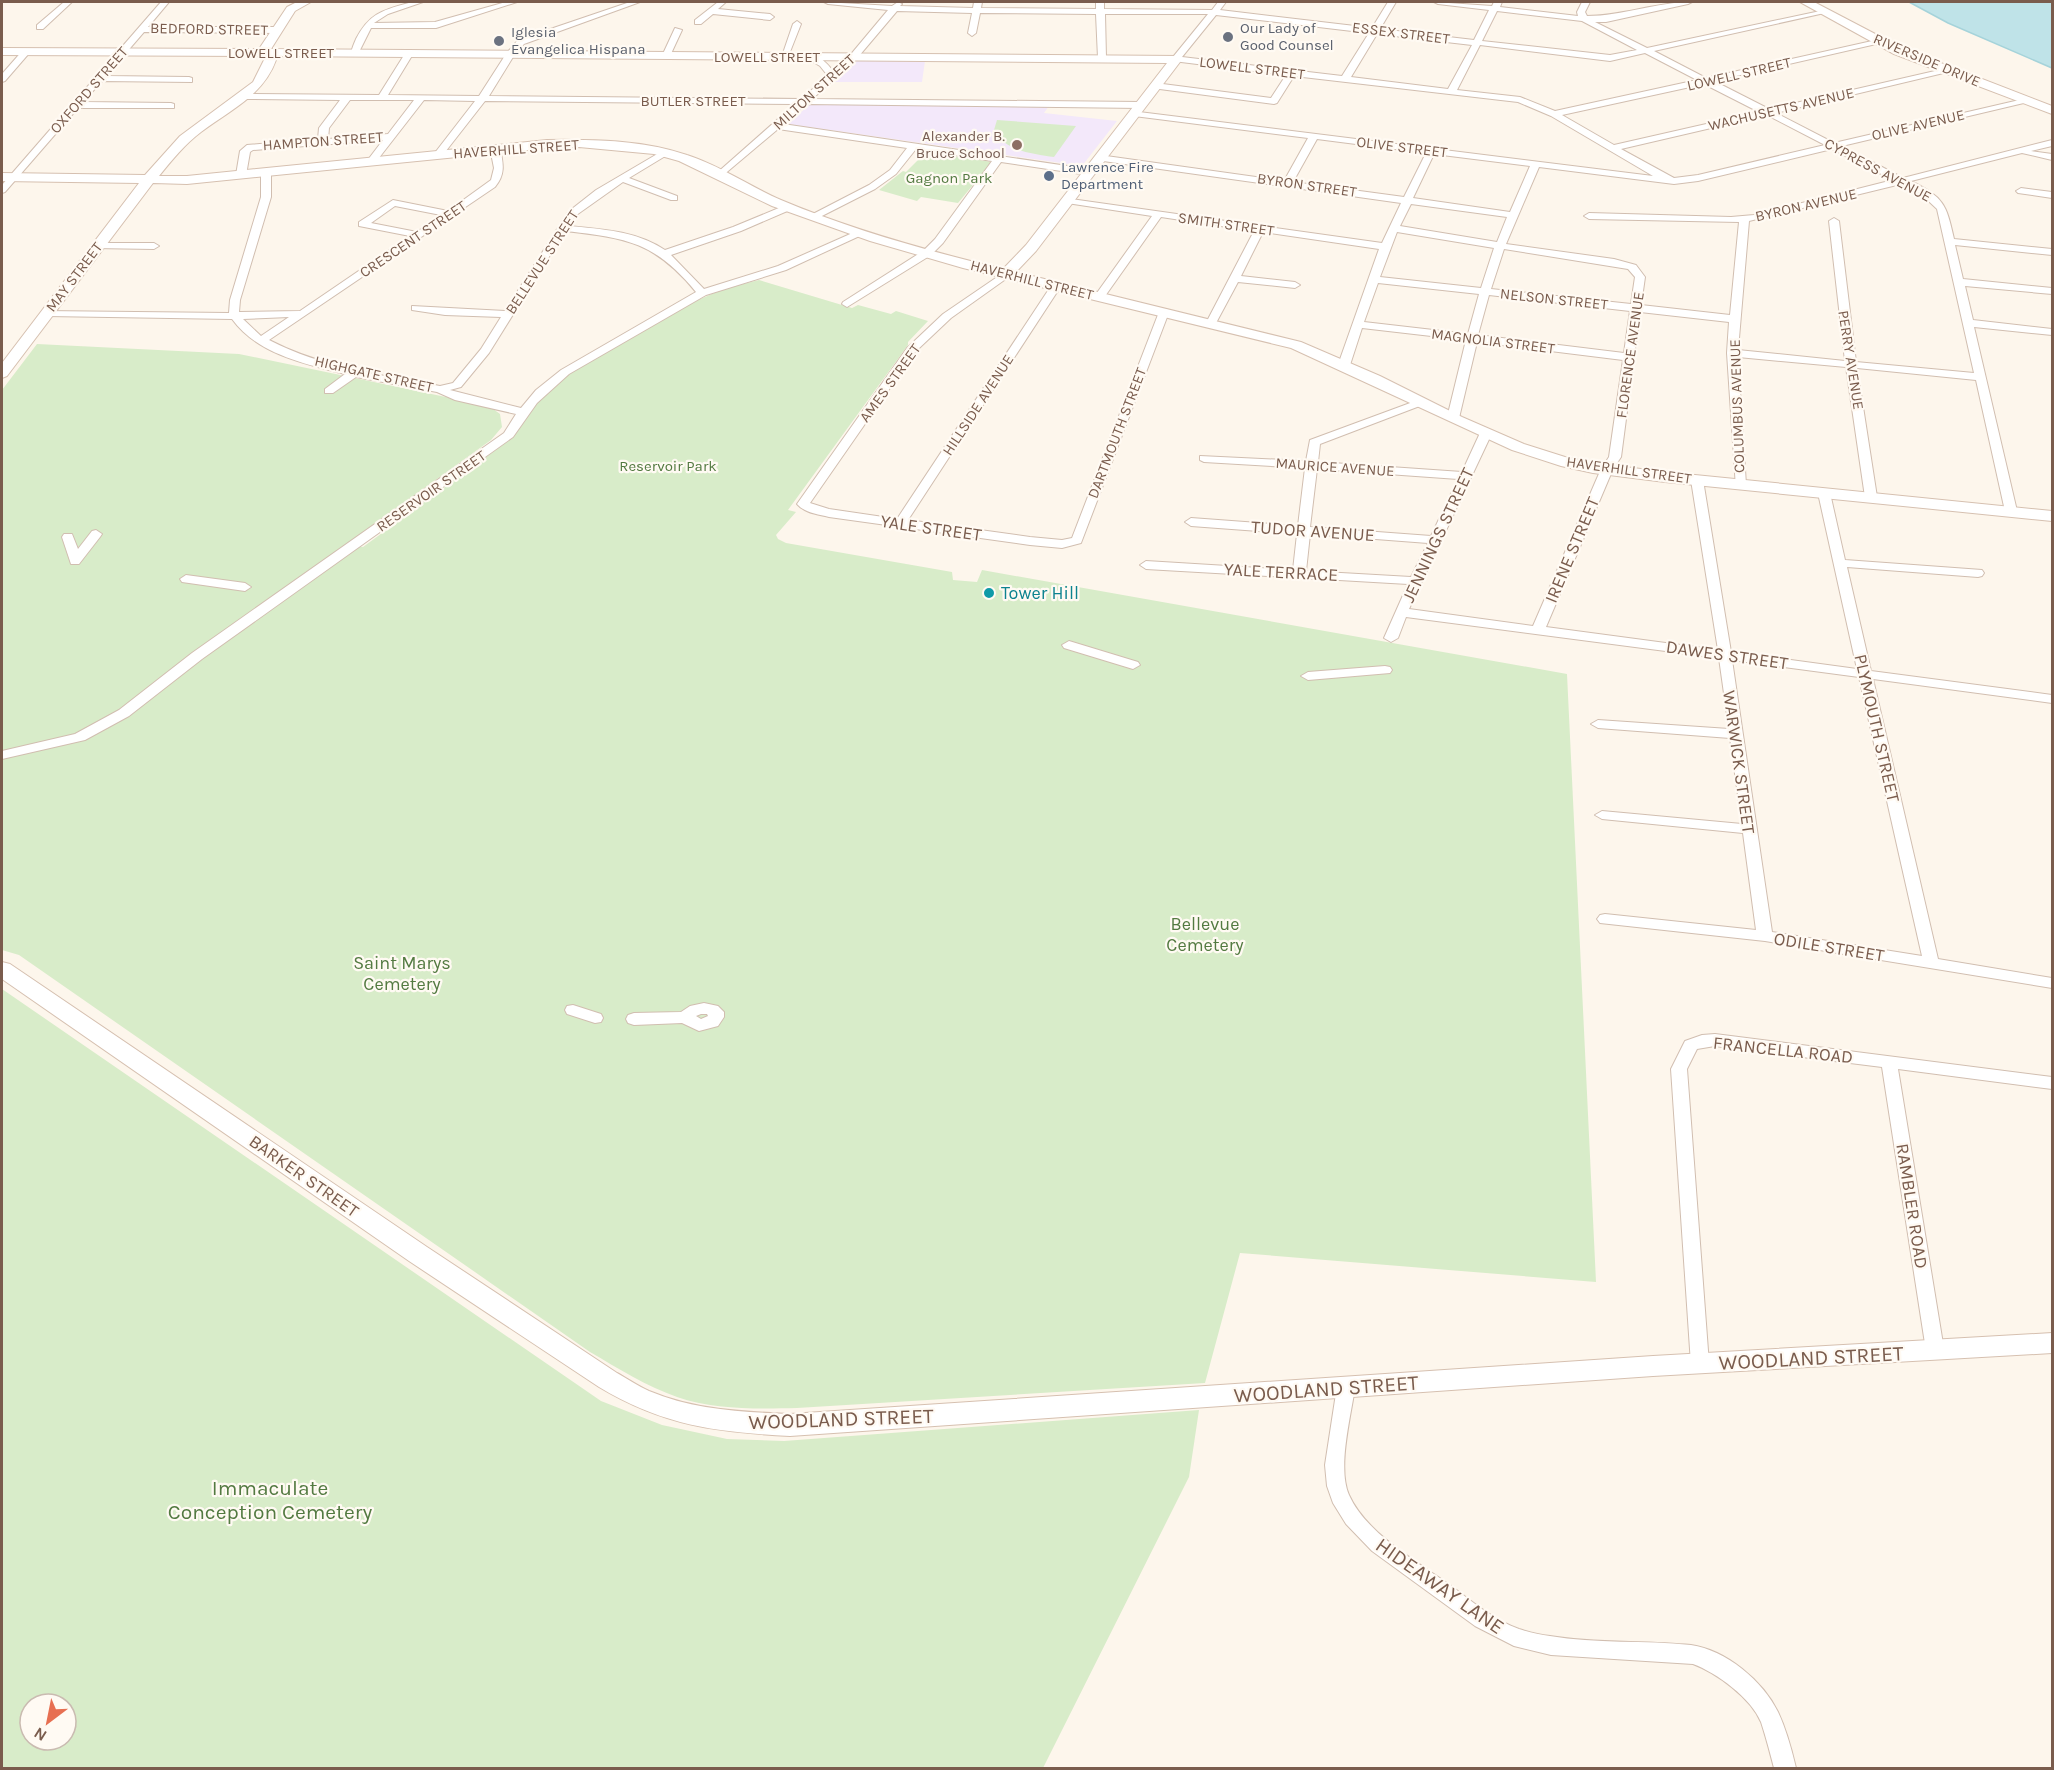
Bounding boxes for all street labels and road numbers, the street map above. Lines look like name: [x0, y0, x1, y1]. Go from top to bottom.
street label: ESSEX STREET: [1351, 18, 1451, 48]
street label: BEDFORD STREET: [150, 19, 269, 39]
street label: RIVERSIDE DRIVE: [1871, 29, 1983, 91]
street label: OXFORD STREET: [46, 42, 132, 137]
street label: LOWELL STREET: [228, 44, 335, 62]
street label: LOWELL STREET: [714, 48, 821, 66]
street label: MILTON STREET: [769, 50, 859, 134]
street label: LOWELL STREET: [1198, 53, 1306, 83]
street label: LOWELL STREET: [1685, 53, 1793, 95]
street label: WACHUSETTS AVENUE: [1706, 83, 1856, 135]
street label: BUTLER STREET: [641, 92, 746, 110]
street label: OLIVE AVENUE: [1870, 106, 1966, 144]
street label: HAMPTON STREET: [262, 128, 384, 154]
street label: OLIVE STREET: [1356, 132, 1449, 162]
street label: CYPRESS AVENUE: [1821, 134, 1935, 206]
street label: HAVERHILL STREET: [452, 136, 580, 162]
street label: BYRON STREET: [1256, 169, 1358, 201]
street label: BYRON AVENUE: [1753, 185, 1859, 225]
street label: CRESCENT STREET: [356, 196, 470, 281]
street label: BELLEVUE STREET: [502, 206, 583, 317]
street label: SMITH STREET: [1177, 208, 1276, 240]
street label: MAY STREET: [42, 238, 106, 316]
street label: HAVERHILL STREET: [969, 256, 1096, 304]
street label: NELSON STREET: [1499, 284, 1609, 314]
street label: FLORENCE AVENUE: [1612, 291, 1648, 419]
street label: PERRY AVENUE: [1834, 309, 1868, 411]
street label: MAGNOLIA STREET: [1430, 324, 1556, 358]
street label: COLUMBUS AVENUE: [1726, 339, 1748, 473]
street label: AMES STREET: [856, 340, 925, 426]
street label: HILLSIDE AVENUE: [939, 351, 1017, 459]
street label: HIGHGATE STREET: [313, 352, 436, 397]
street label: DARTMOUTH STREET: [1084, 365, 1150, 501]
street label: RESERVOIR STREET: [373, 446, 490, 535]
street label: HAVERHILL STREET: [1565, 452, 1693, 488]
street label: MAURICE AVENUE: [1275, 454, 1395, 480]
street label: JENNINGS STREET: [1397, 464, 1479, 606]
street label: IRENE STREET: [1540, 494, 1604, 606]
street label: YALE STREET: [879, 510, 983, 546]
street label: TUDOR AVENUE: [1250, 516, 1376, 546]
street label: YALE TERRACE: [1223, 558, 1339, 586]
street label: DAWES STREET: [1664, 636, 1790, 674]
street label: PLYMOUTH STREET: [1849, 652, 1905, 804]
street label: WARWICK STREET: [1718, 689, 1760, 835]
street label: ODILE STREET: [1772, 927, 1886, 967]
street label: FRANCELLA ROAD: [1712, 1032, 1854, 1068]
street label: BARKER STREET: [245, 1130, 363, 1222]
street label: RAMBLER ROAD: [1891, 1142, 1933, 1270]
street label: WOODLAND STREET: [1718, 1341, 1904, 1375]
street label: WOODLAND STREET: [1233, 1371, 1420, 1407]
street label: WOODLAND STREET: [748, 1404, 934, 1434]
street label: HIDEAWAY LANE: [1371, 1533, 1509, 1639]

